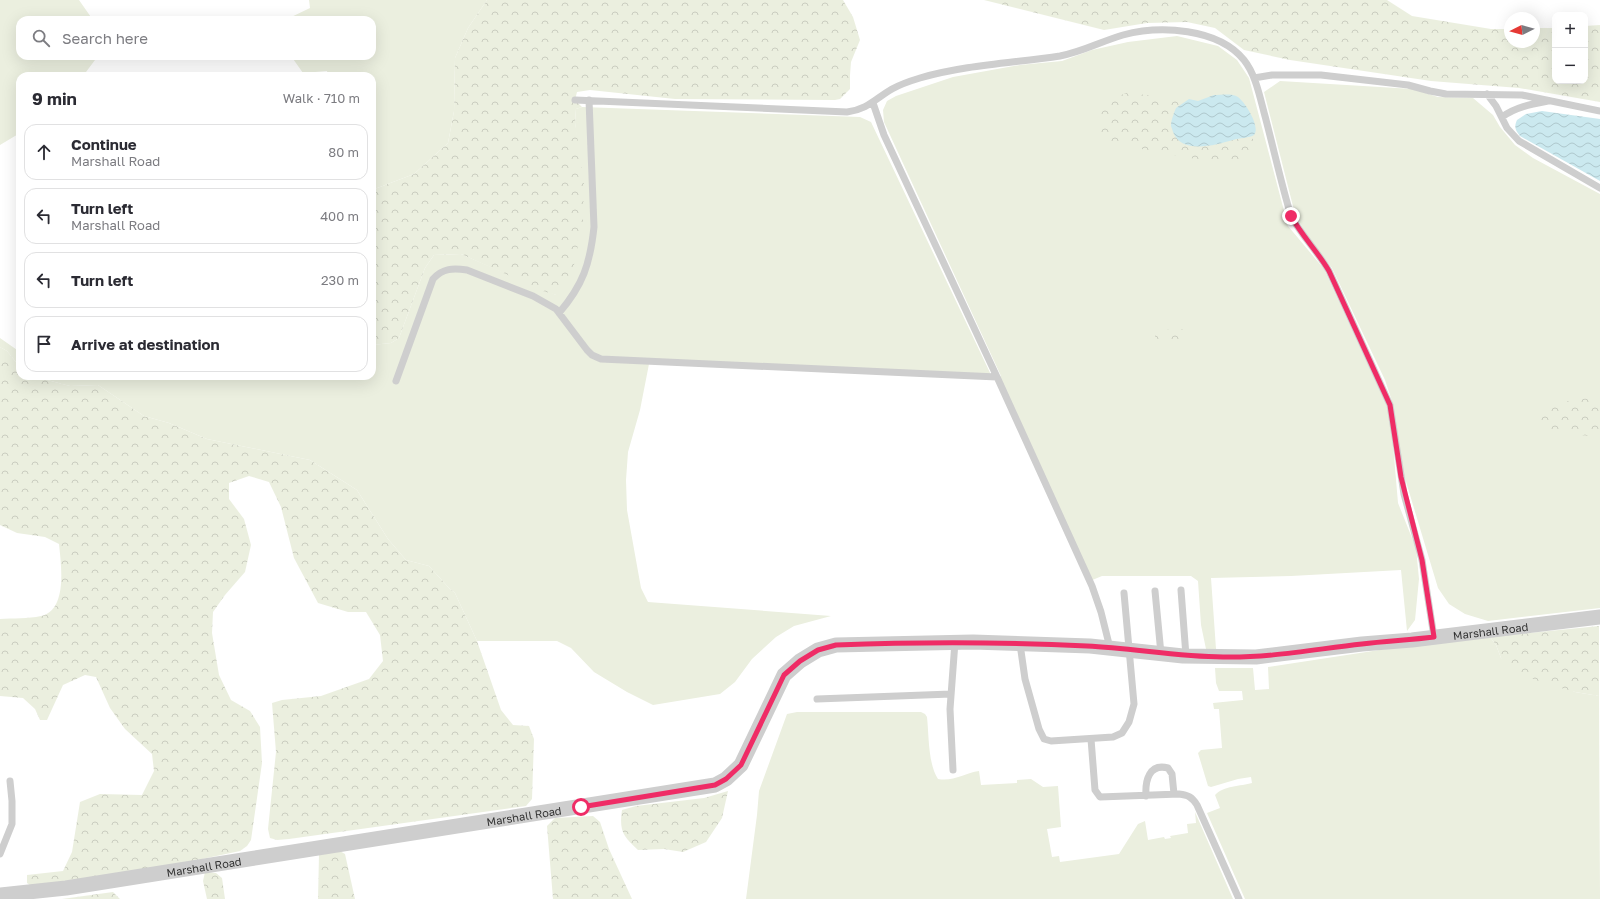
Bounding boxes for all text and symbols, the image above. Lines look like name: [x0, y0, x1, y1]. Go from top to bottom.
north arrow: [1504, 12, 1540, 48]
map controls: [1552, 12, 1588, 84]
button: +: [1552, 12, 1588, 48]
search box: [16, 16, 376, 60]
icon: search: [30, 27, 52, 49]
text: Search here: [62, 29, 148, 47]
button: −: [1552, 48, 1588, 84]
text: 9 min: [32, 88, 77, 109]
text: Walk · 710 m: [283, 90, 360, 106]
text: Continue: [71, 135, 137, 153]
icon: ahead: [33, 141, 55, 163]
text: 80 m: [328, 144, 359, 160]
text: Marshall Road: [71, 153, 160, 169]
text: Turn left: [71, 199, 133, 217]
icon: left: [33, 205, 55, 227]
route end: [1282, 207, 1300, 225]
text: 400 m: [320, 208, 359, 224]
text: Marshall Road: [71, 217, 160, 233]
icon: left: [33, 269, 55, 291]
text: Turn left: [71, 271, 133, 289]
text: 230 m: [321, 272, 359, 288]
icon: arrive: [33, 333, 55, 355]
text: Arrive at destination: [71, 335, 220, 353]
street label: Marshall Road: [1452, 619, 1529, 641]
route start: [572, 798, 590, 816]
street label: Marshall Road: [486, 803, 562, 828]
street label: Marshall Road: [166, 854, 242, 878]

